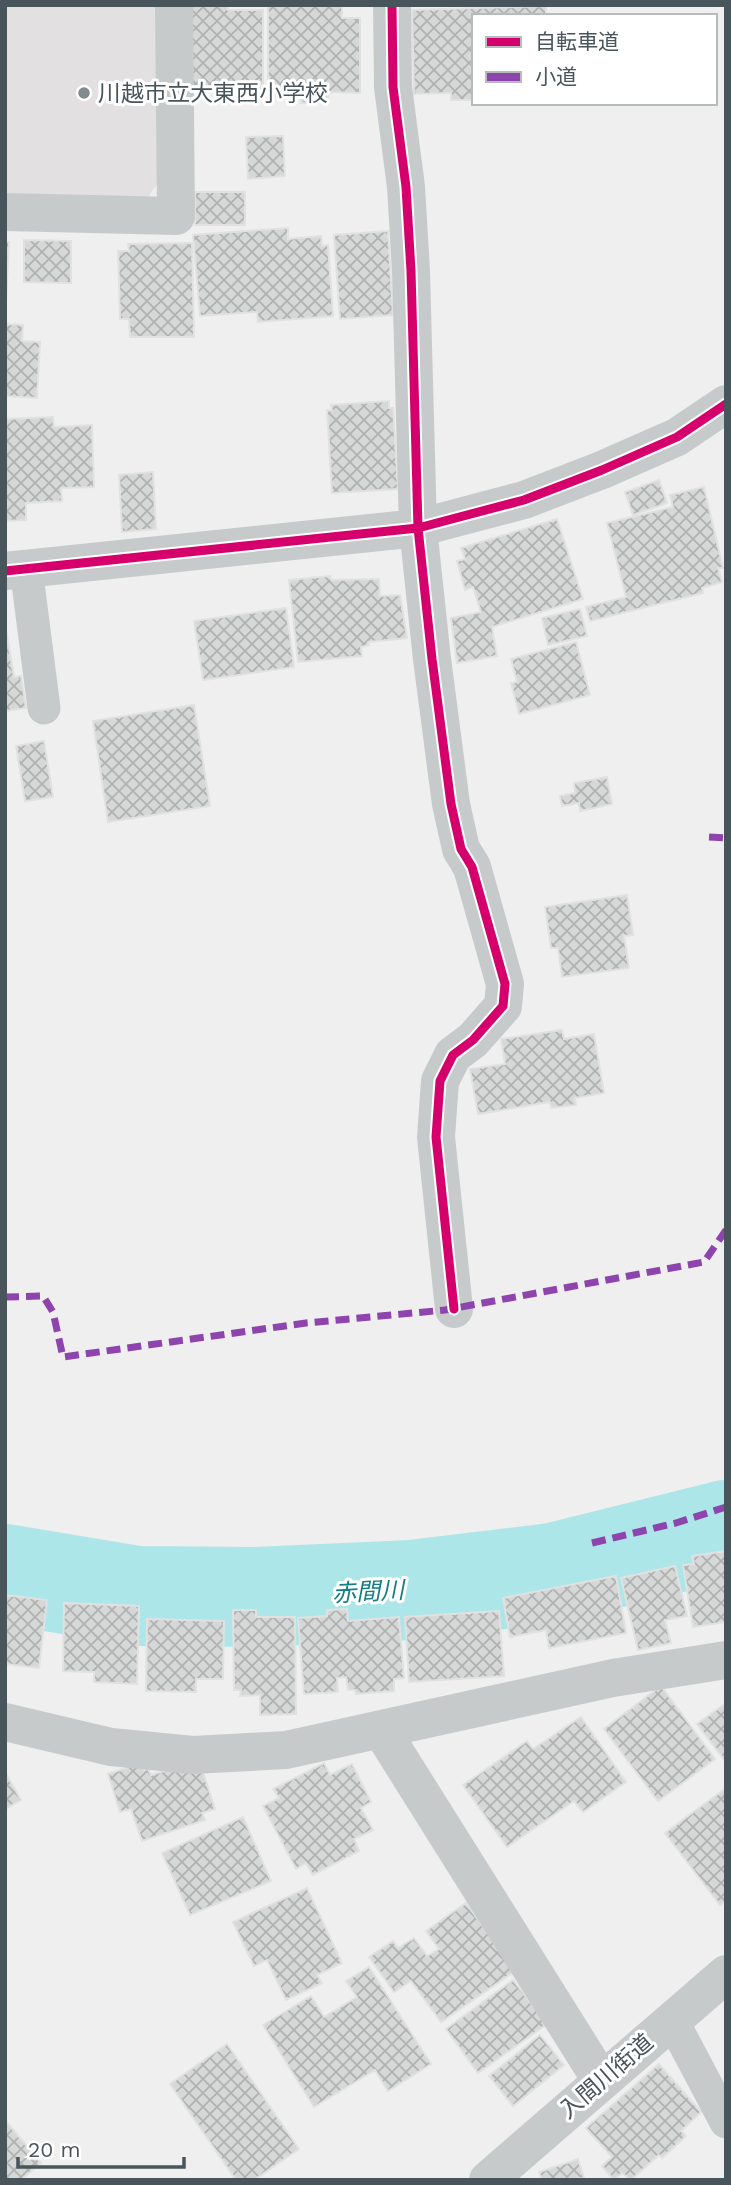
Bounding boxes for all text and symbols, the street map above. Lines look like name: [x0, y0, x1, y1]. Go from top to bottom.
legend: [472, 14, 717, 105]
text: 自転車道: [535, 29, 619, 54]
text: 小道: [535, 64, 577, 89]
place label: 川越市立大東西小学校: [98, 80, 328, 107]
marker: 川越市立大東西小学校: [76, 85, 92, 101]
water label: 赤間川: [331, 1576, 408, 1608]
street label: 入間川街道: [554, 2028, 659, 2124]
scale bar: [18, 2126, 184, 2170]
text: 20 m: [28, 2137, 80, 2162]

